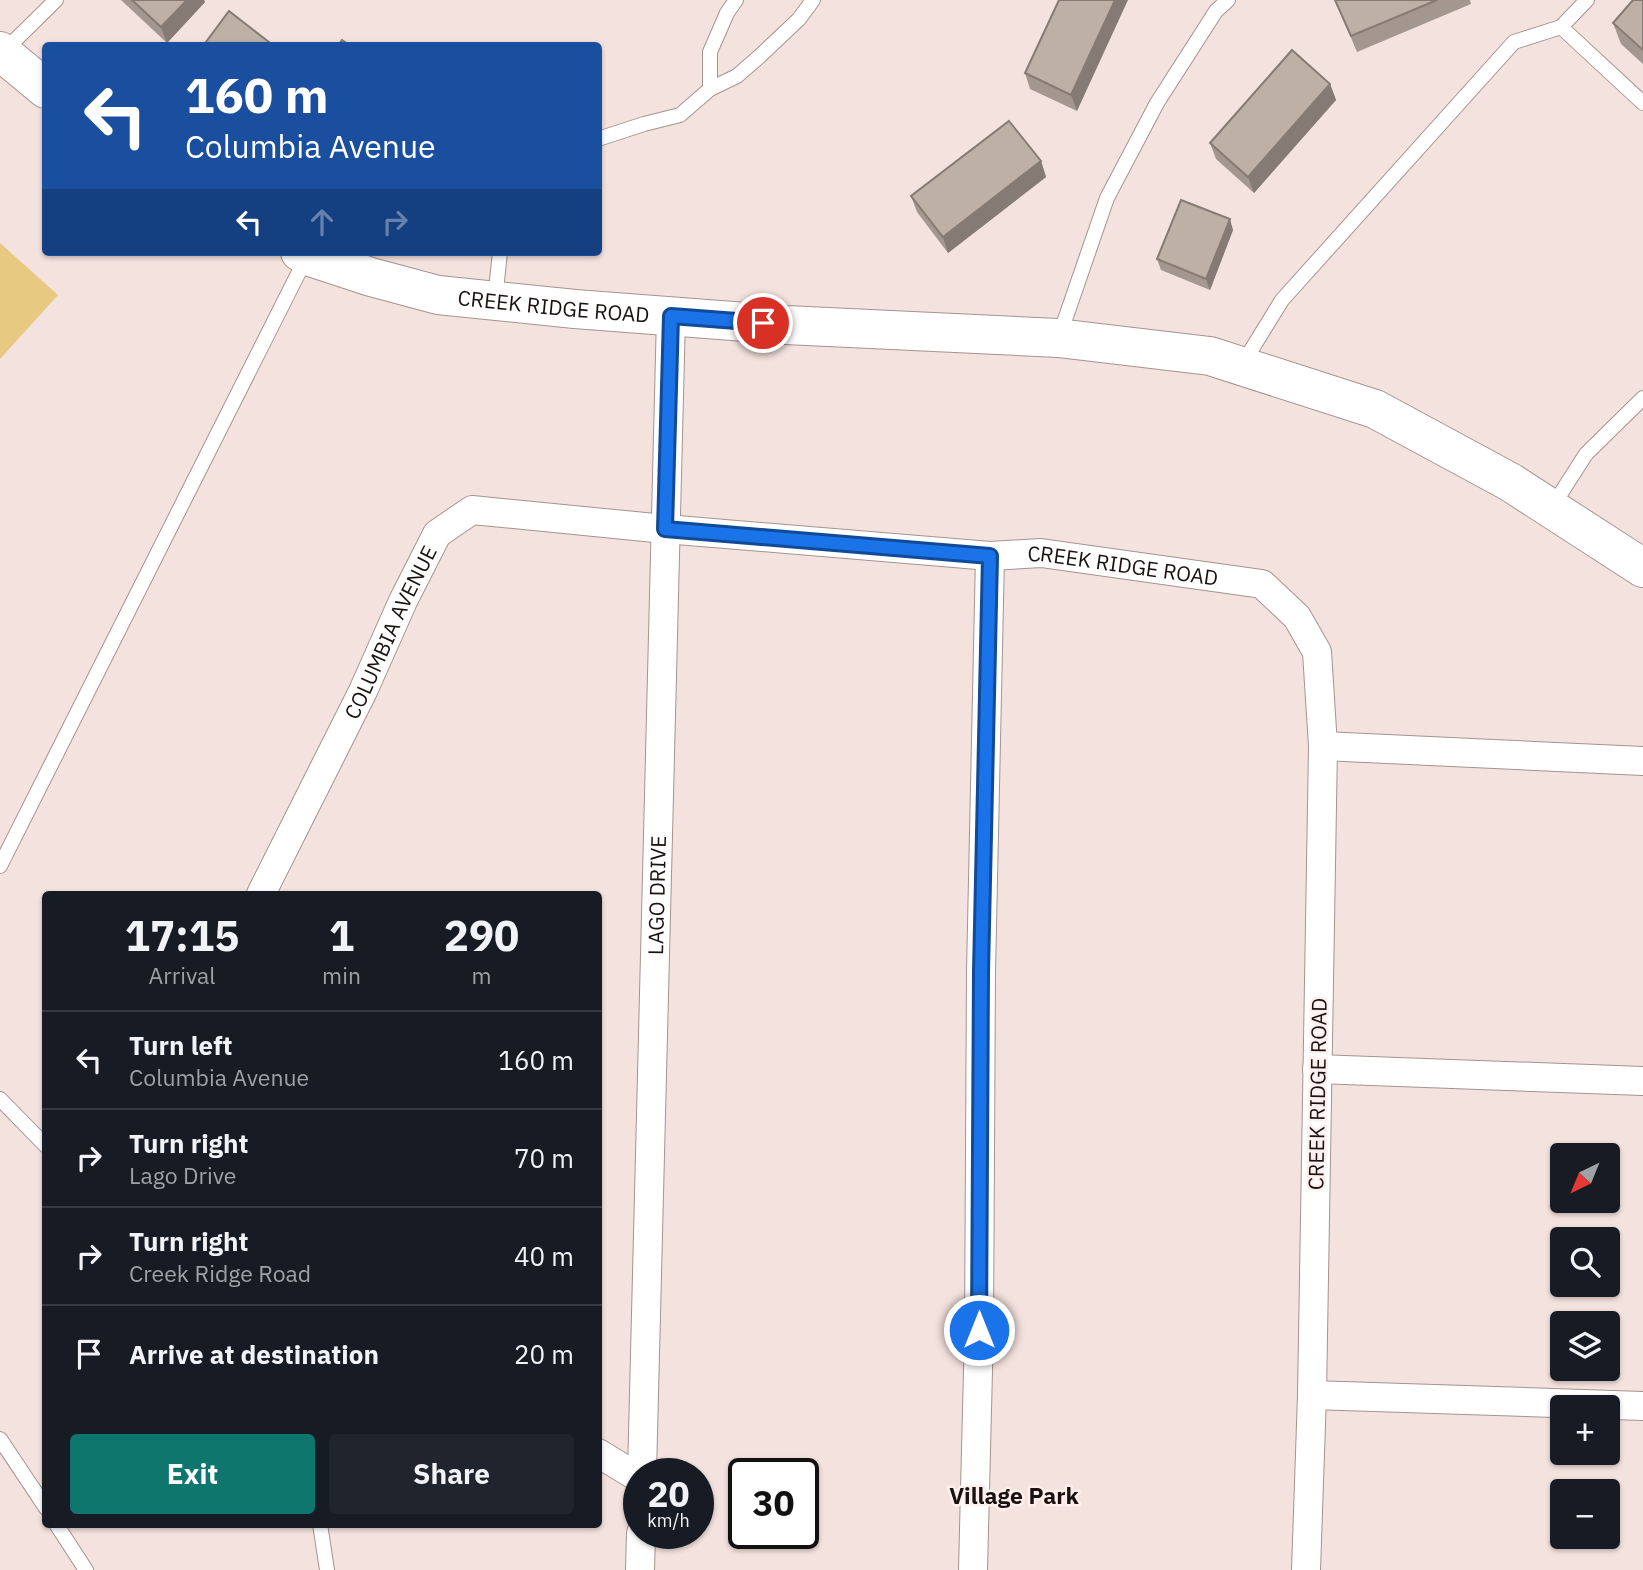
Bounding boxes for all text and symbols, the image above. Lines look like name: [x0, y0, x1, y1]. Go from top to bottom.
text: 160 m: [185, 63, 329, 126]
icon: left: [70, 70, 161, 161]
text: Columbia Avenue: [185, 125, 436, 167]
icon: left: [230, 203, 268, 241]
icon: ahead: [303, 203, 341, 241]
icon: right: [376, 203, 414, 241]
street label: CREEK RIDGE ROAD: [456, 283, 651, 329]
pin: [733, 293, 793, 353]
icon: arrive: [744, 304, 782, 342]
street label: CREEK RIDGE ROAD: [1027, 539, 1220, 592]
street label: COLUMBIA AVENUE: [337, 541, 443, 724]
street label: LAGO DRIVE: [641, 835, 672, 955]
text: 17:15: [125, 908, 239, 963]
text: 1: [329, 908, 354, 963]
text: 290: [444, 908, 519, 963]
text: Arrival: [149, 960, 216, 990]
text: min: [322, 960, 361, 990]
text: m: [471, 960, 492, 990]
street label: CREEK RIDGE ROAD: [1301, 998, 1333, 1190]
text: Turn left: [129, 1028, 232, 1062]
icon: left: [70, 1041, 108, 1079]
text: 160 m: [498, 1043, 574, 1077]
text: Columbia Avenue: [129, 1062, 309, 1092]
text: Turn right: [129, 1126, 248, 1160]
icon: right: [70, 1139, 108, 1177]
text: 70 m: [514, 1141, 574, 1175]
north arrow: [1550, 1143, 1620, 1213]
map controls: [1550, 1143, 1620, 1549]
text: Lago Drive: [129, 1160, 236, 1190]
text: Turn right: [129, 1224, 248, 1258]
button: search: [1550, 1227, 1620, 1297]
icon: right: [70, 1237, 108, 1275]
text: 40 m: [514, 1239, 574, 1273]
text: Creek Ridge Road: [129, 1258, 311, 1288]
position arrow: [942, 1293, 1016, 1367]
button: layers: [1550, 1311, 1620, 1381]
icon: arrive: [70, 1335, 108, 1373]
text: Arrive at destination: [129, 1337, 379, 1371]
text: 20 m: [514, 1337, 574, 1371]
button: +: [1550, 1395, 1620, 1465]
button: Exit: [70, 1434, 315, 1514]
button: Share: [329, 1434, 574, 1514]
speed limit sign: 30: [728, 1458, 819, 1549]
text: 20: [647, 1471, 690, 1517]
button: −: [1550, 1479, 1620, 1549]
district label: Village Park: [949, 1480, 1080, 1510]
text: km/h: [647, 1509, 690, 1532]

